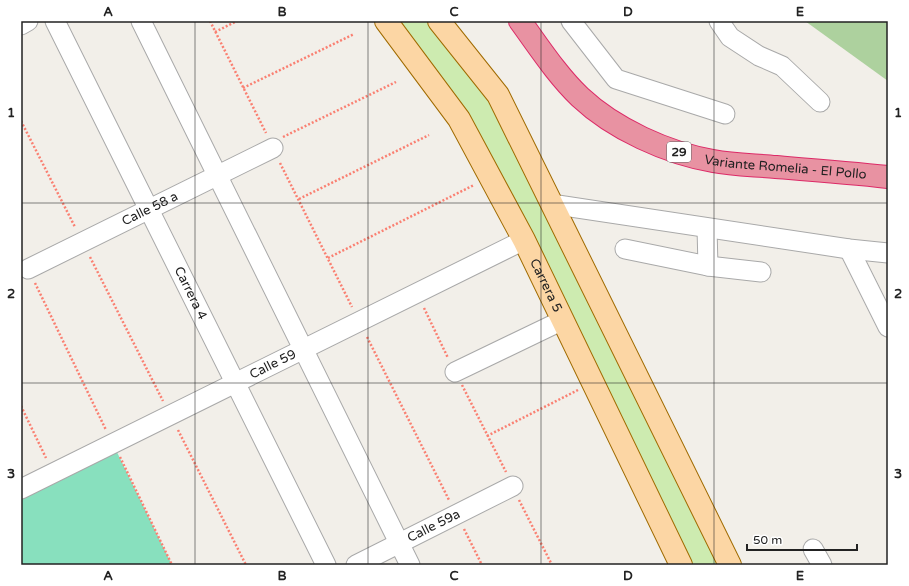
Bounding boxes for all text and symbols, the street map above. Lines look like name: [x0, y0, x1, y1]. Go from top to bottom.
text: A: [103, 4, 113, 20]
text: B: [277, 4, 287, 20]
text: C: [449, 4, 459, 20]
text: D: [623, 4, 633, 20]
text: E: [796, 4, 804, 20]
text: 1: [7, 105, 15, 121]
text: 1: [894, 105, 902, 121]
road number: 29: [667, 142, 691, 162]
street label: Variante Romelia - El Pollo: [703, 152, 867, 183]
street label: Calle 58 a: [119, 188, 181, 229]
street label: Carrera 5: [526, 256, 566, 315]
street label: Carrera 4: [171, 264, 211, 322]
text: 2: [7, 286, 15, 302]
text: 2: [894, 286, 902, 302]
street label: Calle 59: [247, 346, 299, 383]
text: 3: [7, 466, 15, 482]
text: 3: [894, 466, 902, 482]
street label: Calle 59a: [405, 506, 463, 546]
scale bar: [747, 526, 857, 552]
text: 50 m: [753, 533, 782, 547]
text: A: [103, 568, 113, 584]
text: B: [277, 568, 287, 584]
text: C: [449, 568, 459, 584]
text: D: [623, 568, 633, 584]
text: E: [796, 568, 804, 584]

